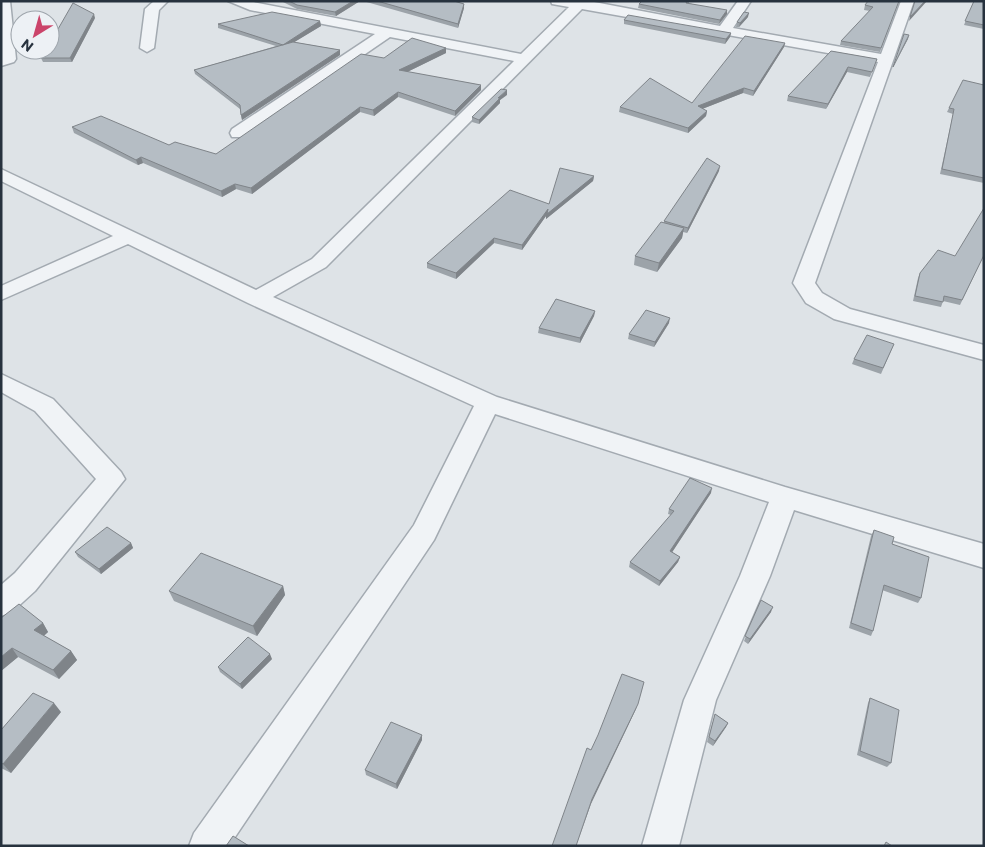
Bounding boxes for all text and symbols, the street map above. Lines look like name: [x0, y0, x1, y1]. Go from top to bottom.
north arrow: [10, 10, 60, 60]
text: N: [18, 36, 36, 56]

